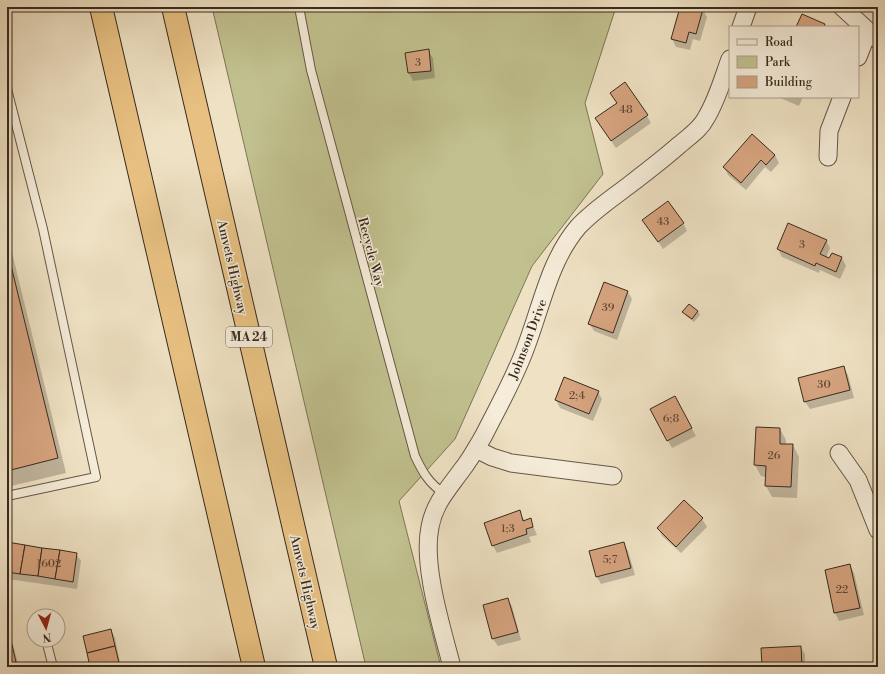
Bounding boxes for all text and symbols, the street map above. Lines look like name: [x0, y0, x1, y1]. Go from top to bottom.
legend: [729, 26, 859, 98]
text: Road: [765, 35, 793, 50]
text: Park: [765, 55, 791, 70]
house number: 3: [415, 56, 421, 70]
text: Building: [764, 75, 813, 90]
house number: 48: [619, 103, 633, 117]
house number: 43: [657, 215, 669, 229]
street label: Recycle Way: [354, 216, 388, 289]
street label: Amvets Highway: [213, 217, 251, 317]
house number: 3: [799, 238, 805, 252]
street label: Johnson Drive: [505, 296, 551, 383]
house number: 39: [602, 301, 615, 315]
road number: MA 24: [226, 327, 272, 347]
house number: 30: [817, 378, 831, 392]
house number: 2;4: [569, 389, 585, 403]
house number: 6;8: [663, 412, 679, 426]
house number: 26: [768, 449, 781, 463]
house number: 1;3: [501, 522, 515, 536]
street label: Amvets Highway: [286, 532, 324, 632]
house number: 5;7: [603, 553, 618, 567]
house number: 1602: [37, 557, 61, 571]
house number: 22: [836, 583, 848, 597]
north arrow: [26, 608, 66, 648]
text: N: [42, 630, 52, 644]

